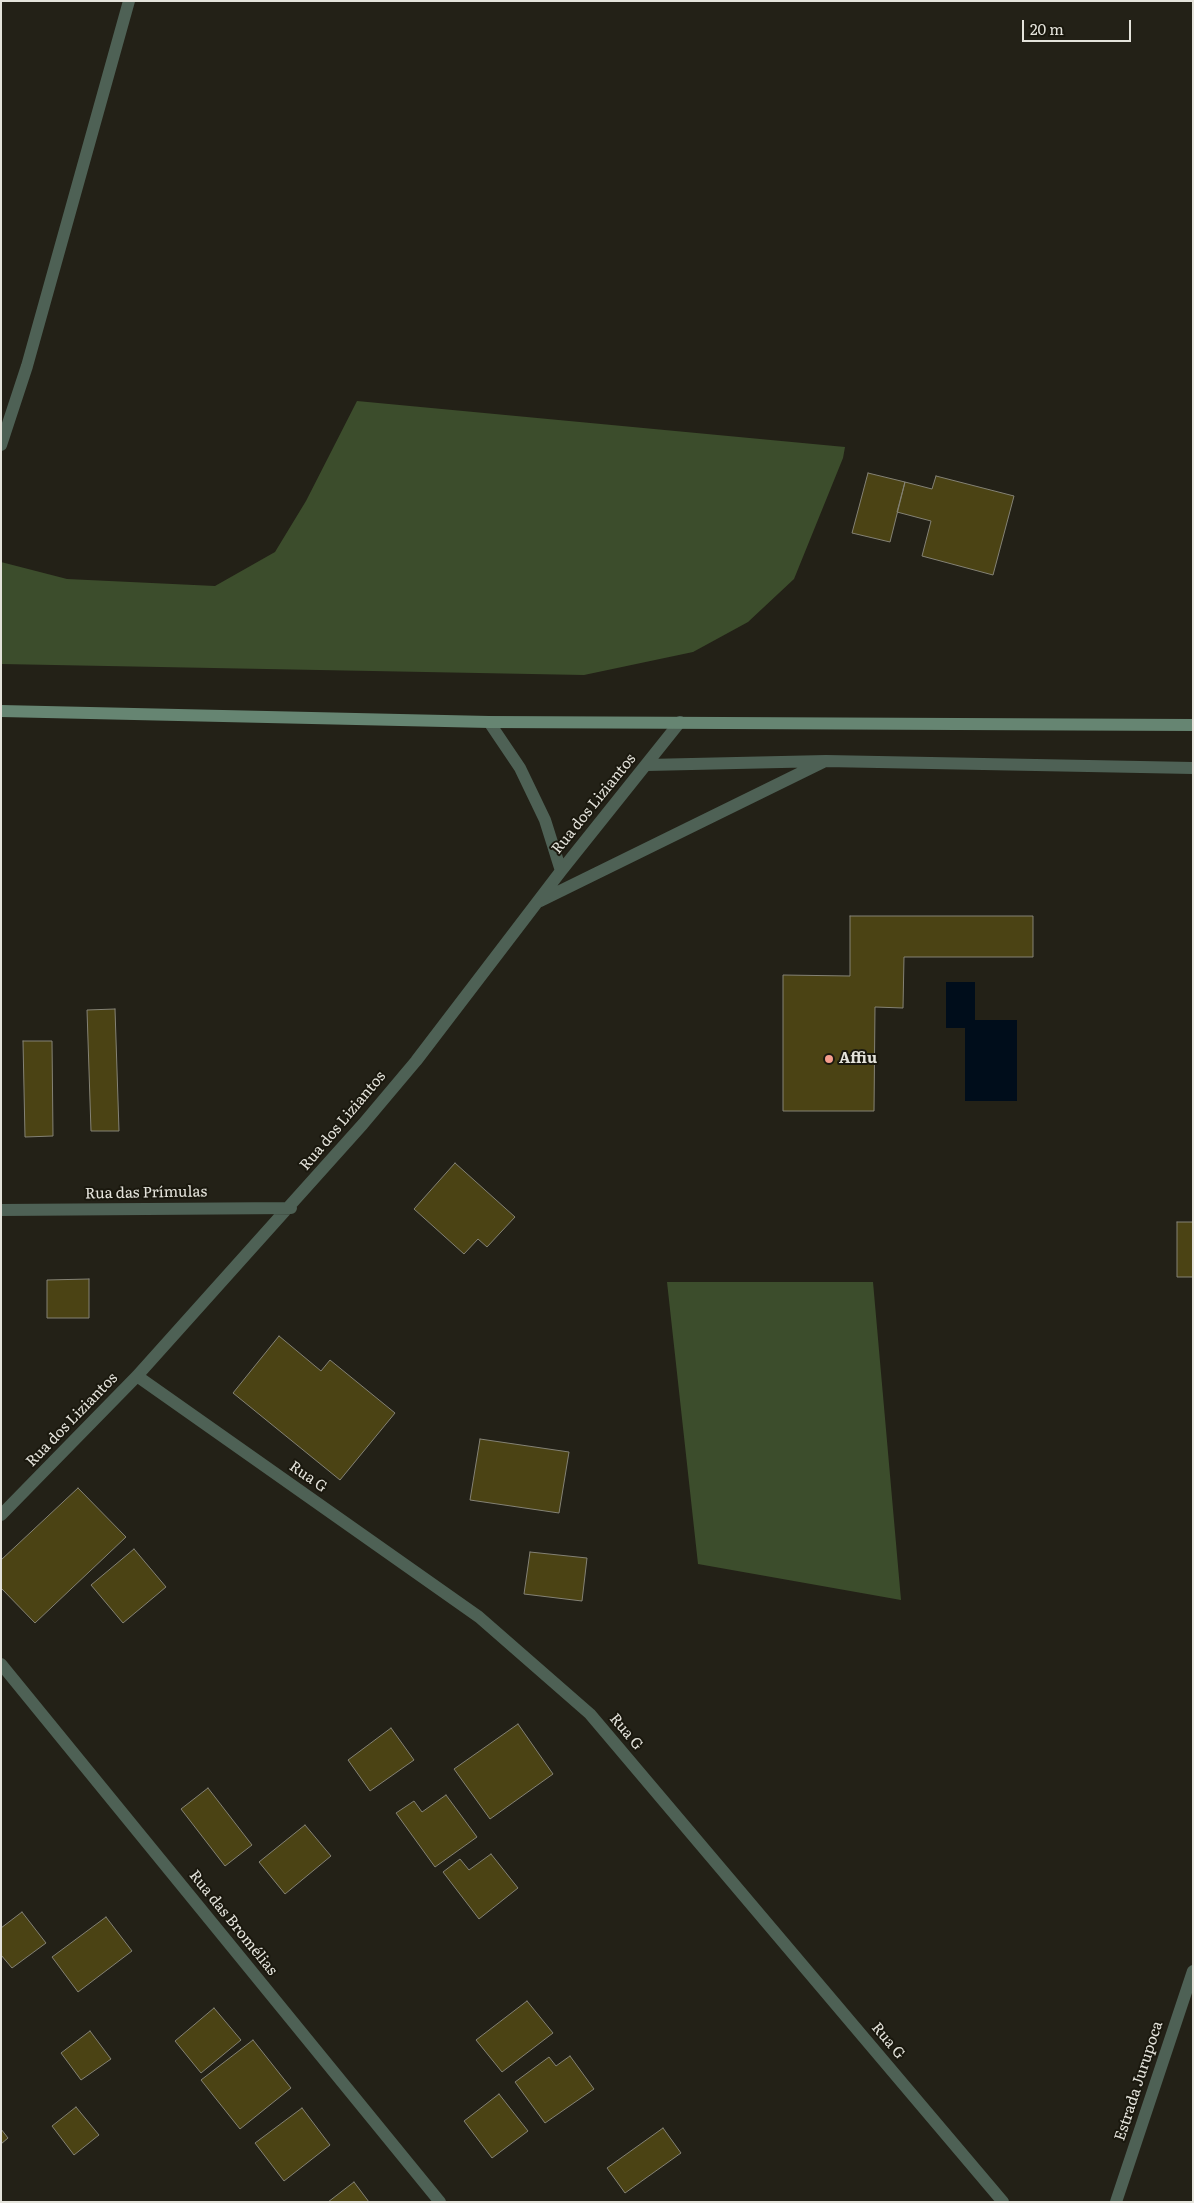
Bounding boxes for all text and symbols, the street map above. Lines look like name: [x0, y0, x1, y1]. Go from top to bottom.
scale bar: [1024, 10, 1133, 42]
text: 20 m: [1030, 17, 1064, 40]
street label: Rua dos Liziantos: [548, 750, 640, 858]
place label: Affiu: [839, 1050, 877, 1068]
marker: Affiu: [823, 1053, 835, 1065]
street label: Rua dos Liziantos: [296, 1068, 390, 1174]
street label: Rua das Prímulas: [85, 1183, 207, 1203]
street label: Rua dos Liziantos: [23, 1369, 121, 1471]
street label: Rua G: [286, 1458, 330, 1496]
street label: Rua G: [606, 1710, 646, 1754]
street label: Rua das Bromélias: [185, 1867, 281, 1979]
street label: Rua G: [868, 2019, 908, 2063]
street label: Estrada Jurupoca: [1111, 2019, 1167, 2143]

